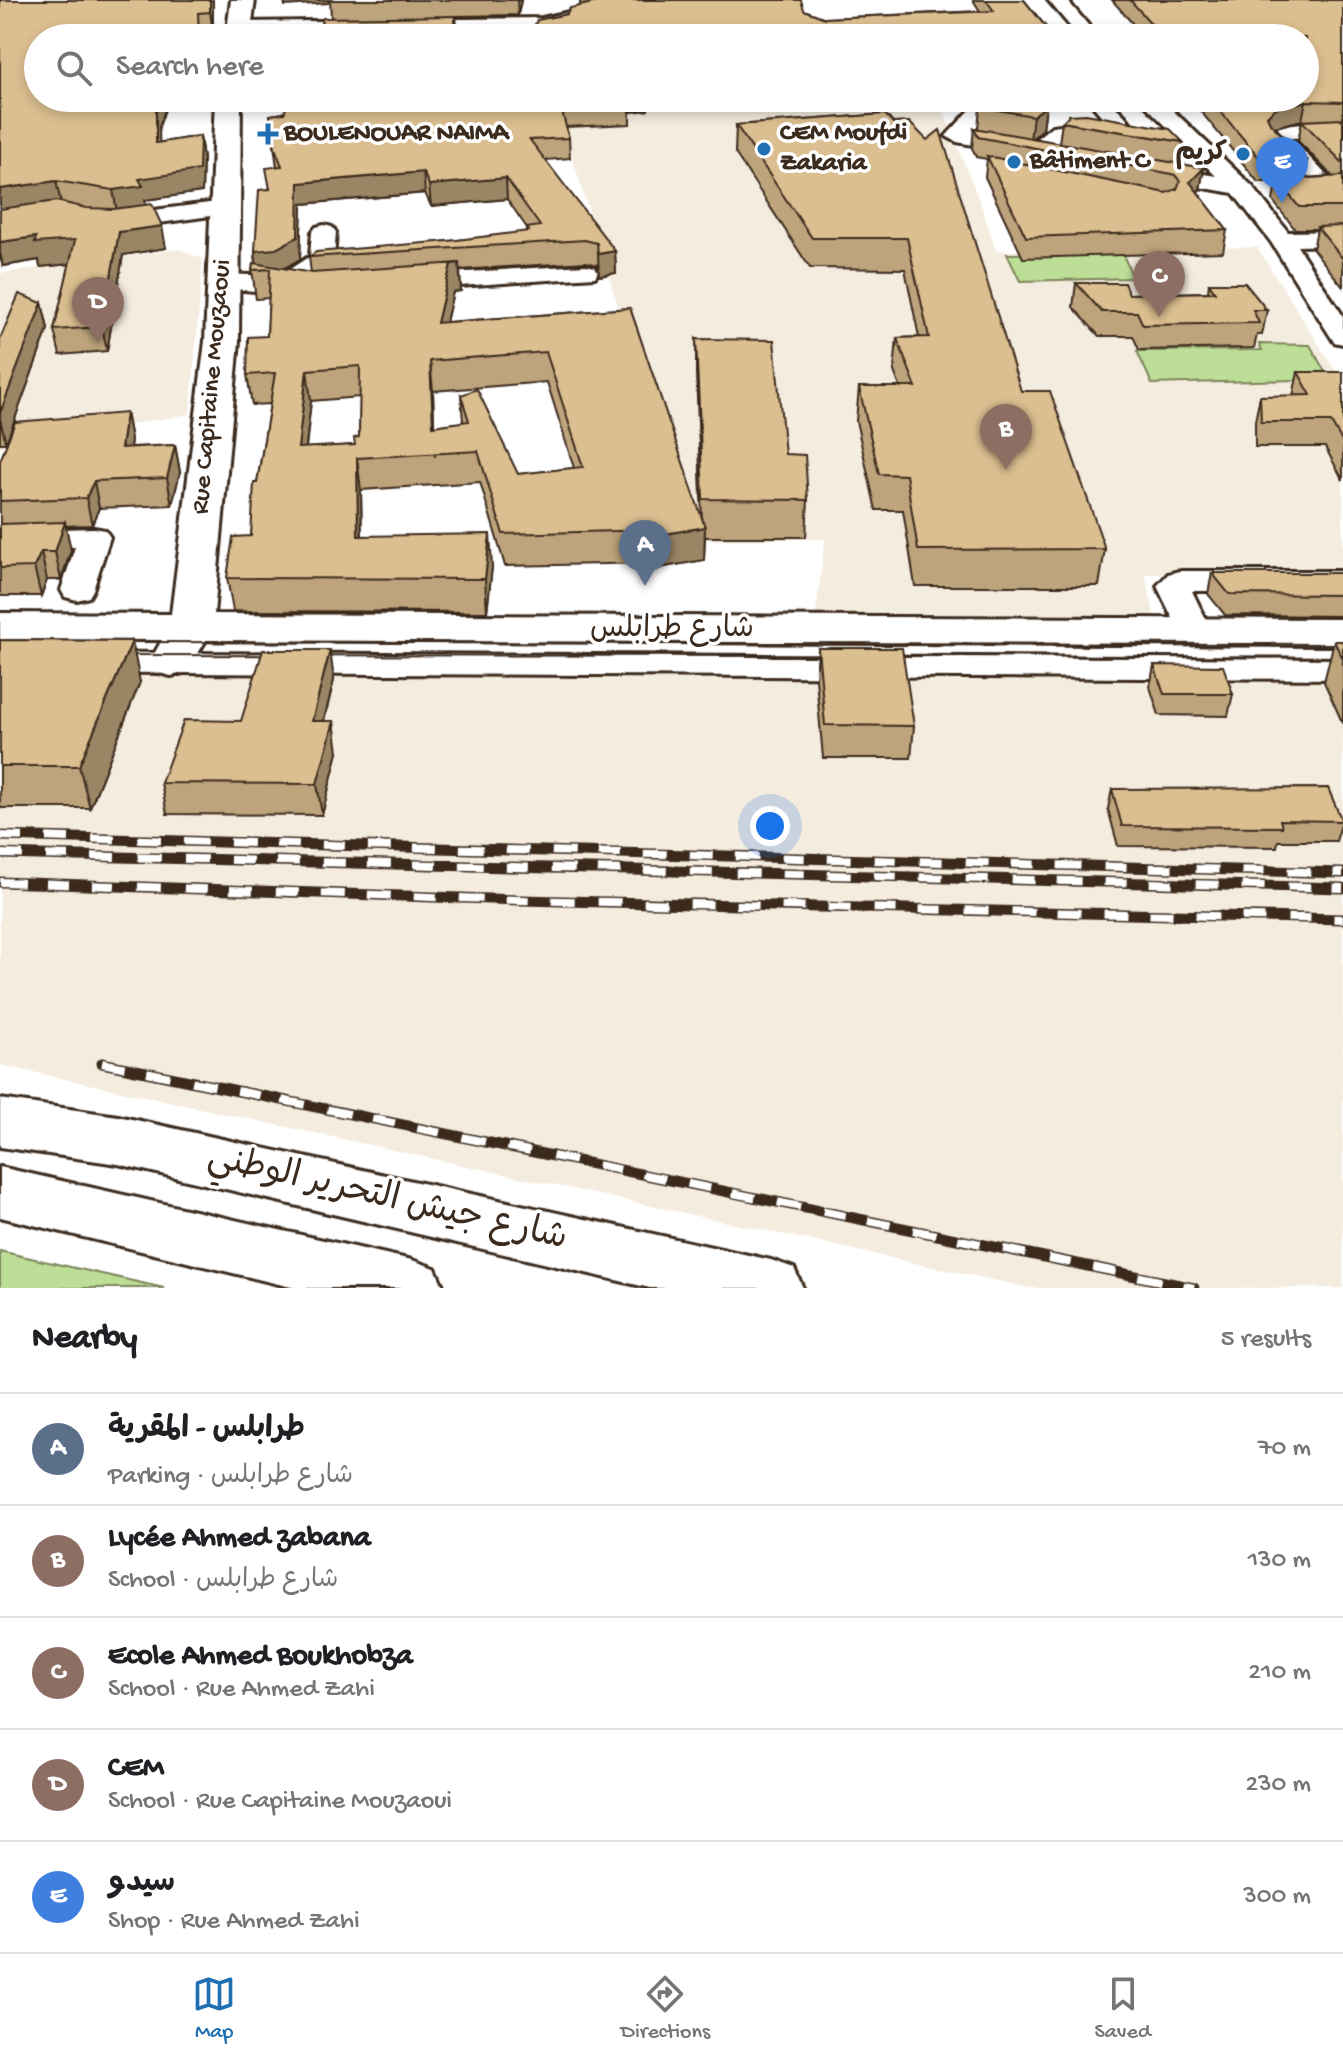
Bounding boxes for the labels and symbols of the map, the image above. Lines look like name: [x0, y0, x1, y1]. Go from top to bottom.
place label: BOULENOUAR NAIMA: [283, 119, 510, 150]
place label: CEM Moufdi Zakaria: [780, 119, 907, 180]
marker: BOULENOUAR NAIMA: [259, 125, 277, 143]
pin: E: [1256, 137, 1308, 203]
place label: كريم: [1175, 139, 1227, 170]
marker: CEM Moufdi Zakaria: [755, 140, 773, 158]
marker: كريم: [1234, 145, 1252, 163]
place label: Bâtiment C: [1029, 147, 1152, 178]
marker: Bâtiment C: [1005, 153, 1023, 171]
pin: C: [1133, 251, 1185, 317]
street label: Rue Capitaine Mouzaoui: [186, 258, 240, 516]
pin: D: [72, 277, 124, 343]
pin: B: [980, 404, 1032, 470]
pin: A: [619, 520, 671, 586]
street label: شارع طرابلس: [590, 613, 754, 648]
your location: [750, 806, 790, 846]
street label: شارع جيش التحرير الوطني: [202, 1138, 571, 1266]

